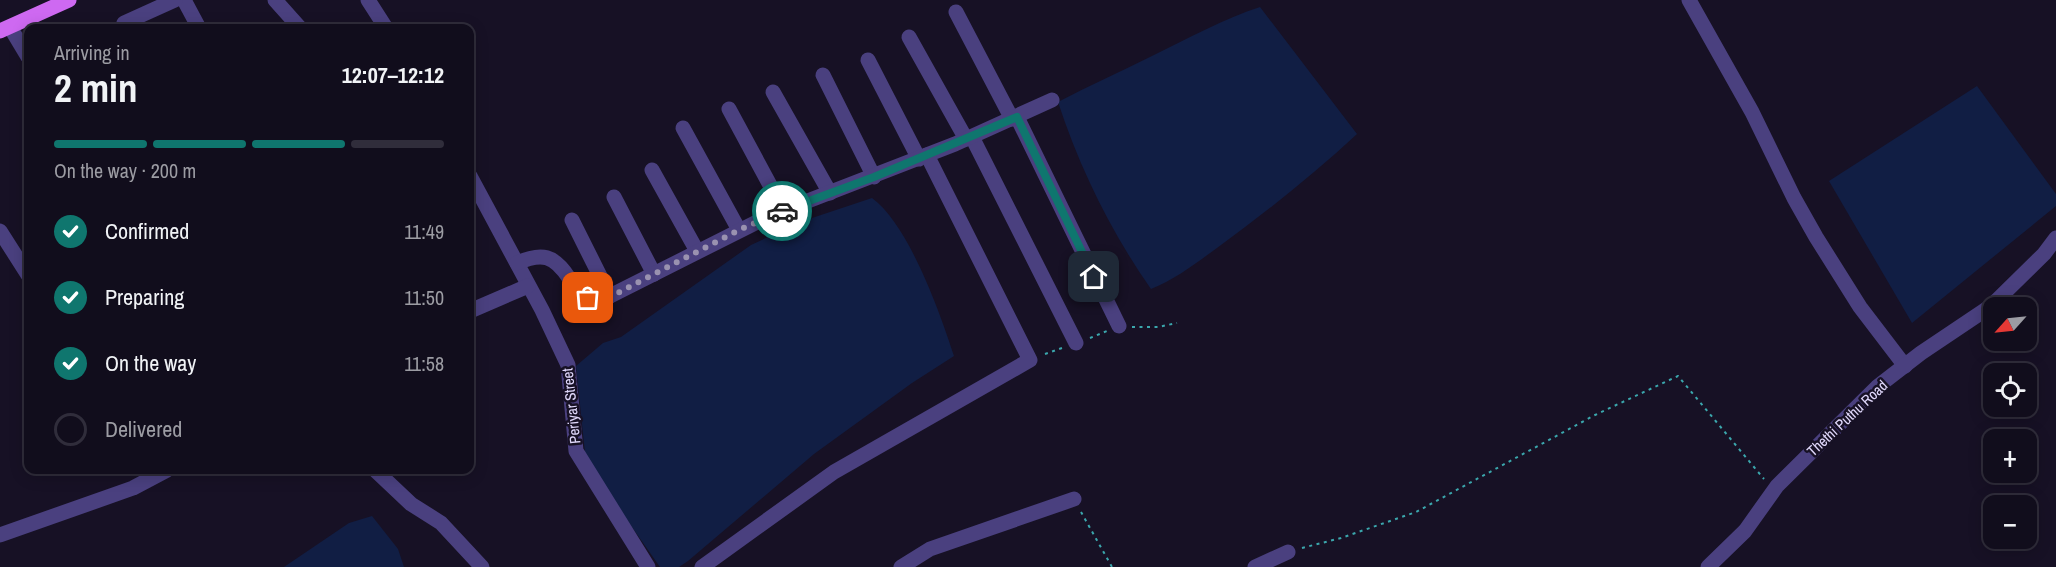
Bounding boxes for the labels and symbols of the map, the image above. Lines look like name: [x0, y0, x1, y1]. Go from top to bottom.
courier: [752, 181, 812, 241]
pin: [1068, 251, 1119, 302]
pin: [562, 272, 613, 323]
north arrow: [1983, 297, 2037, 351]
street label: Periyar Street: [557, 367, 585, 445]
street label: Thethi Puthu Road: [1802, 375, 1892, 461]

